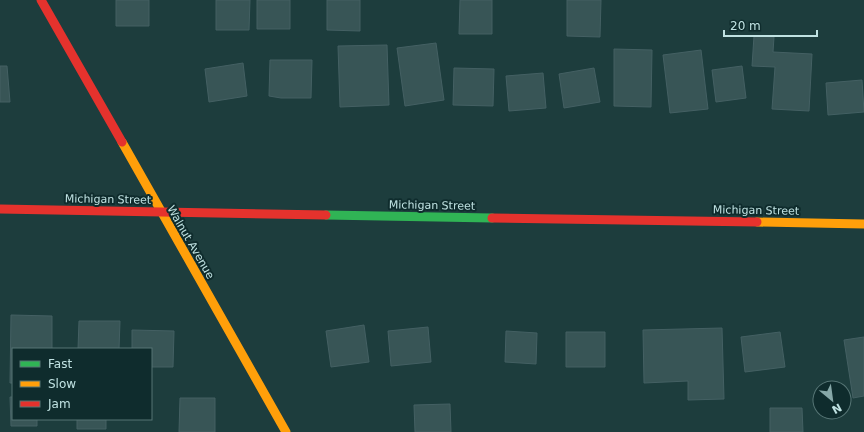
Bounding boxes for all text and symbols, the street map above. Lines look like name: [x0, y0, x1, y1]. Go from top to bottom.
scale bar: [724, 12, 817, 38]
text: 20 m: [730, 19, 761, 33]
street label: Michigan Street: [65, 192, 152, 207]
street label: Michigan Street: [389, 198, 476, 213]
street label: Walnut Avenue: [164, 203, 217, 281]
street label: Michigan Street: [713, 203, 800, 218]
legend: [12, 348, 152, 420]
text: Fast: [48, 357, 72, 371]
text: Slow: [48, 377, 76, 391]
north arrow: [812, 380, 852, 420]
text: Jam: [47, 397, 71, 411]
text: N: [829, 400, 844, 416]

